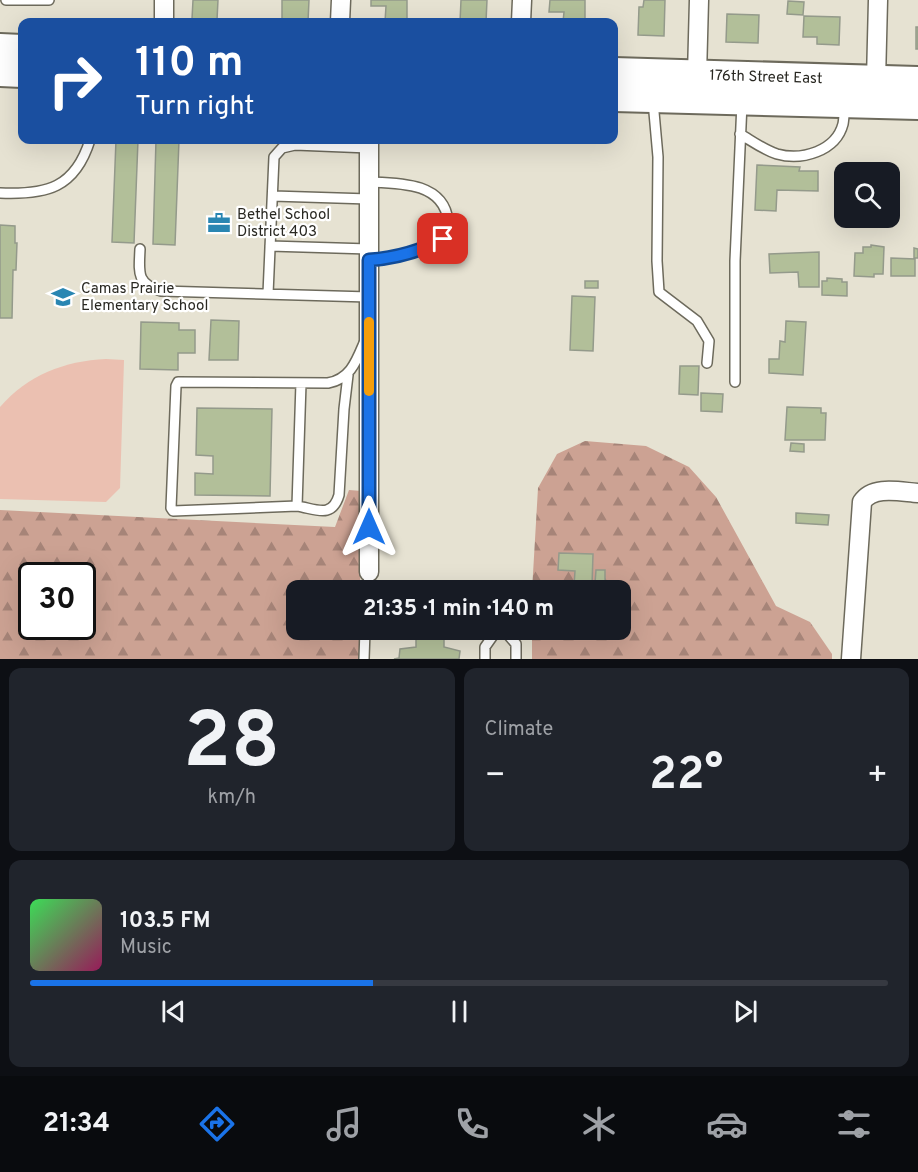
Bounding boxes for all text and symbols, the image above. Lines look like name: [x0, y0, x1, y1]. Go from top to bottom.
text: 110 m: [135, 38, 244, 91]
icon: right: [36, 42, 114, 120]
street label: 176th Street East: [709, 67, 823, 89]
text: Turn right: [135, 90, 254, 124]
map controls: [834, 162, 900, 228]
button: search: [834, 162, 900, 228]
place label: Bethel School District 403: [237, 206, 330, 242]
office icon: Bethel School District 403: [206, 210, 232, 236]
pin: [417, 213, 468, 264]
icon: arrive: [426, 222, 459, 255]
place label: Camas Prairie Elementary School: [81, 280, 208, 316]
school or university icon: Camas Prairie Elementary School: [50, 284, 76, 310]
position arrow: [337, 495, 401, 559]
speed limit sign: 30: [18, 562, 96, 640]
text: 21:35 · 1 min · 140 m: [363, 596, 554, 623]
text: 28: [183, 696, 280, 795]
text: Climate: [485, 717, 553, 743]
text: 22°: [649, 748, 723, 805]
text: −: [485, 756, 506, 798]
text: +: [867, 756, 888, 798]
text: km/h: [207, 785, 256, 811]
text: 103.5 FM: [120, 908, 211, 935]
text: Music: [120, 935, 172, 961]
icon: previous: [157, 995, 190, 1028]
icon: pause: [443, 995, 476, 1028]
icon: next: [729, 995, 762, 1028]
icon: directions: [196, 1103, 238, 1145]
icon: music: [323, 1103, 365, 1145]
icon: phone: [451, 1103, 493, 1145]
icon: climate: [578, 1103, 620, 1145]
icon: car: [706, 1103, 748, 1145]
icon: filters: [833, 1103, 875, 1145]
text: 21:34: [43, 1107, 110, 1141]

